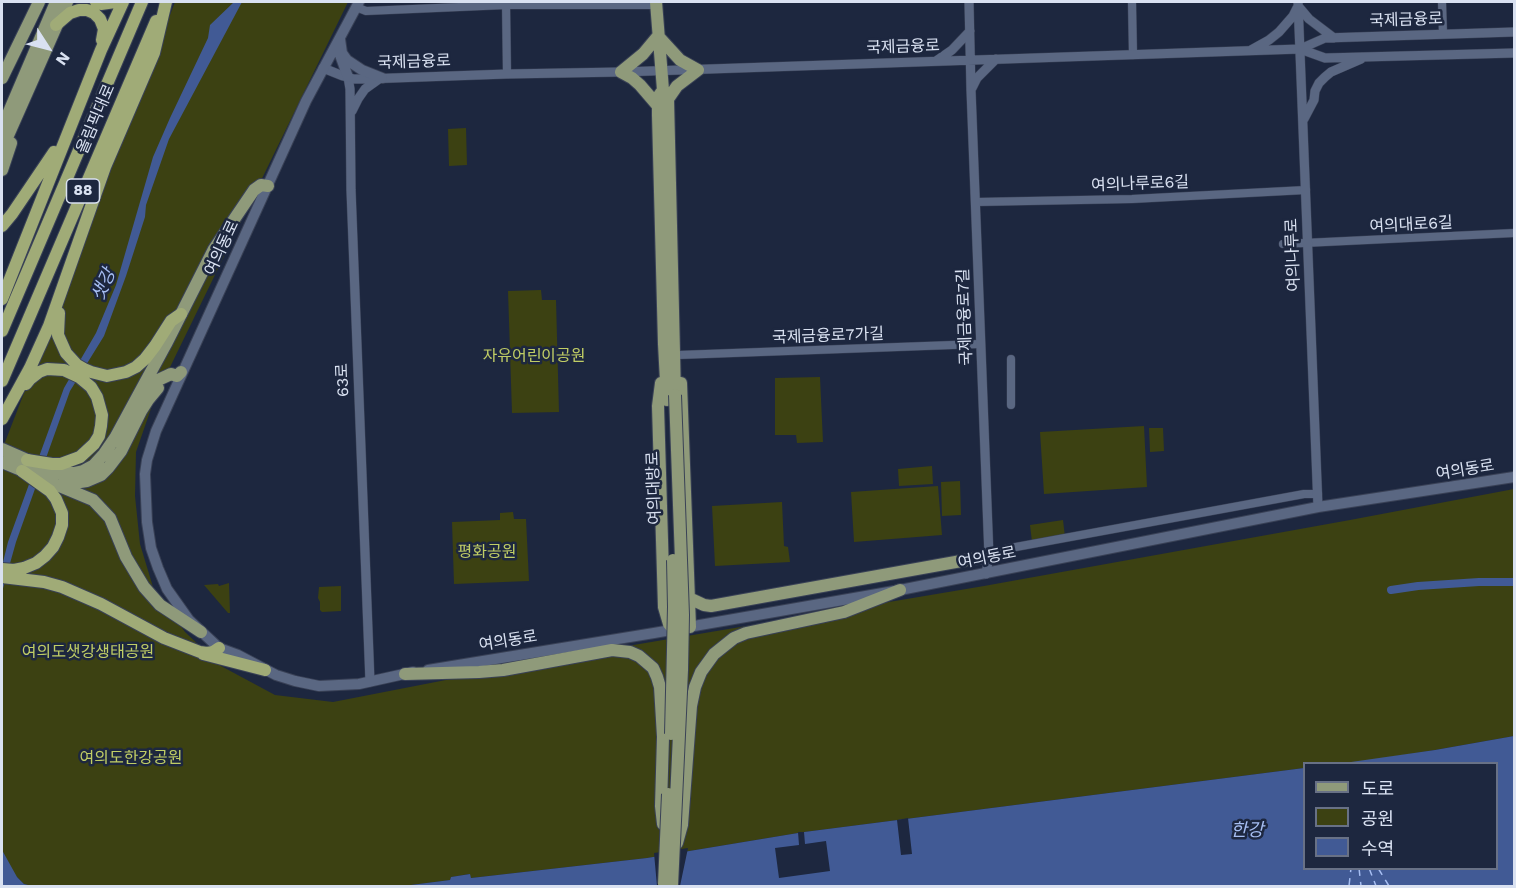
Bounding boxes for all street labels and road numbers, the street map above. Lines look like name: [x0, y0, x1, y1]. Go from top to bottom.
street label: 국제금융로: [1369, 9, 1443, 31]
street label: 국제금융로: [866, 36, 940, 58]
street label: 국제금융로: [377, 51, 451, 73]
street label: 올림픽대로: [73, 81, 119, 157]
street label: 여의나루로6길: [1091, 173, 1189, 195]
road number: 88: [66, 179, 100, 203]
street label: 여의대로6길: [1369, 213, 1453, 237]
street label: 여의동로: [201, 217, 243, 279]
street label: 여의나루로: [1282, 218, 1304, 292]
street label: 국제금융로7길: [954, 268, 976, 366]
street label: 국제금융로7가길: [772, 324, 884, 348]
street label: 63로: [333, 363, 353, 397]
street label: 여의대방로: [643, 451, 665, 525]
street label: 여의동로: [1434, 456, 1496, 484]
street label: 여의동로: [956, 543, 1018, 573]
street label: 여의동로: [477, 627, 539, 655]

